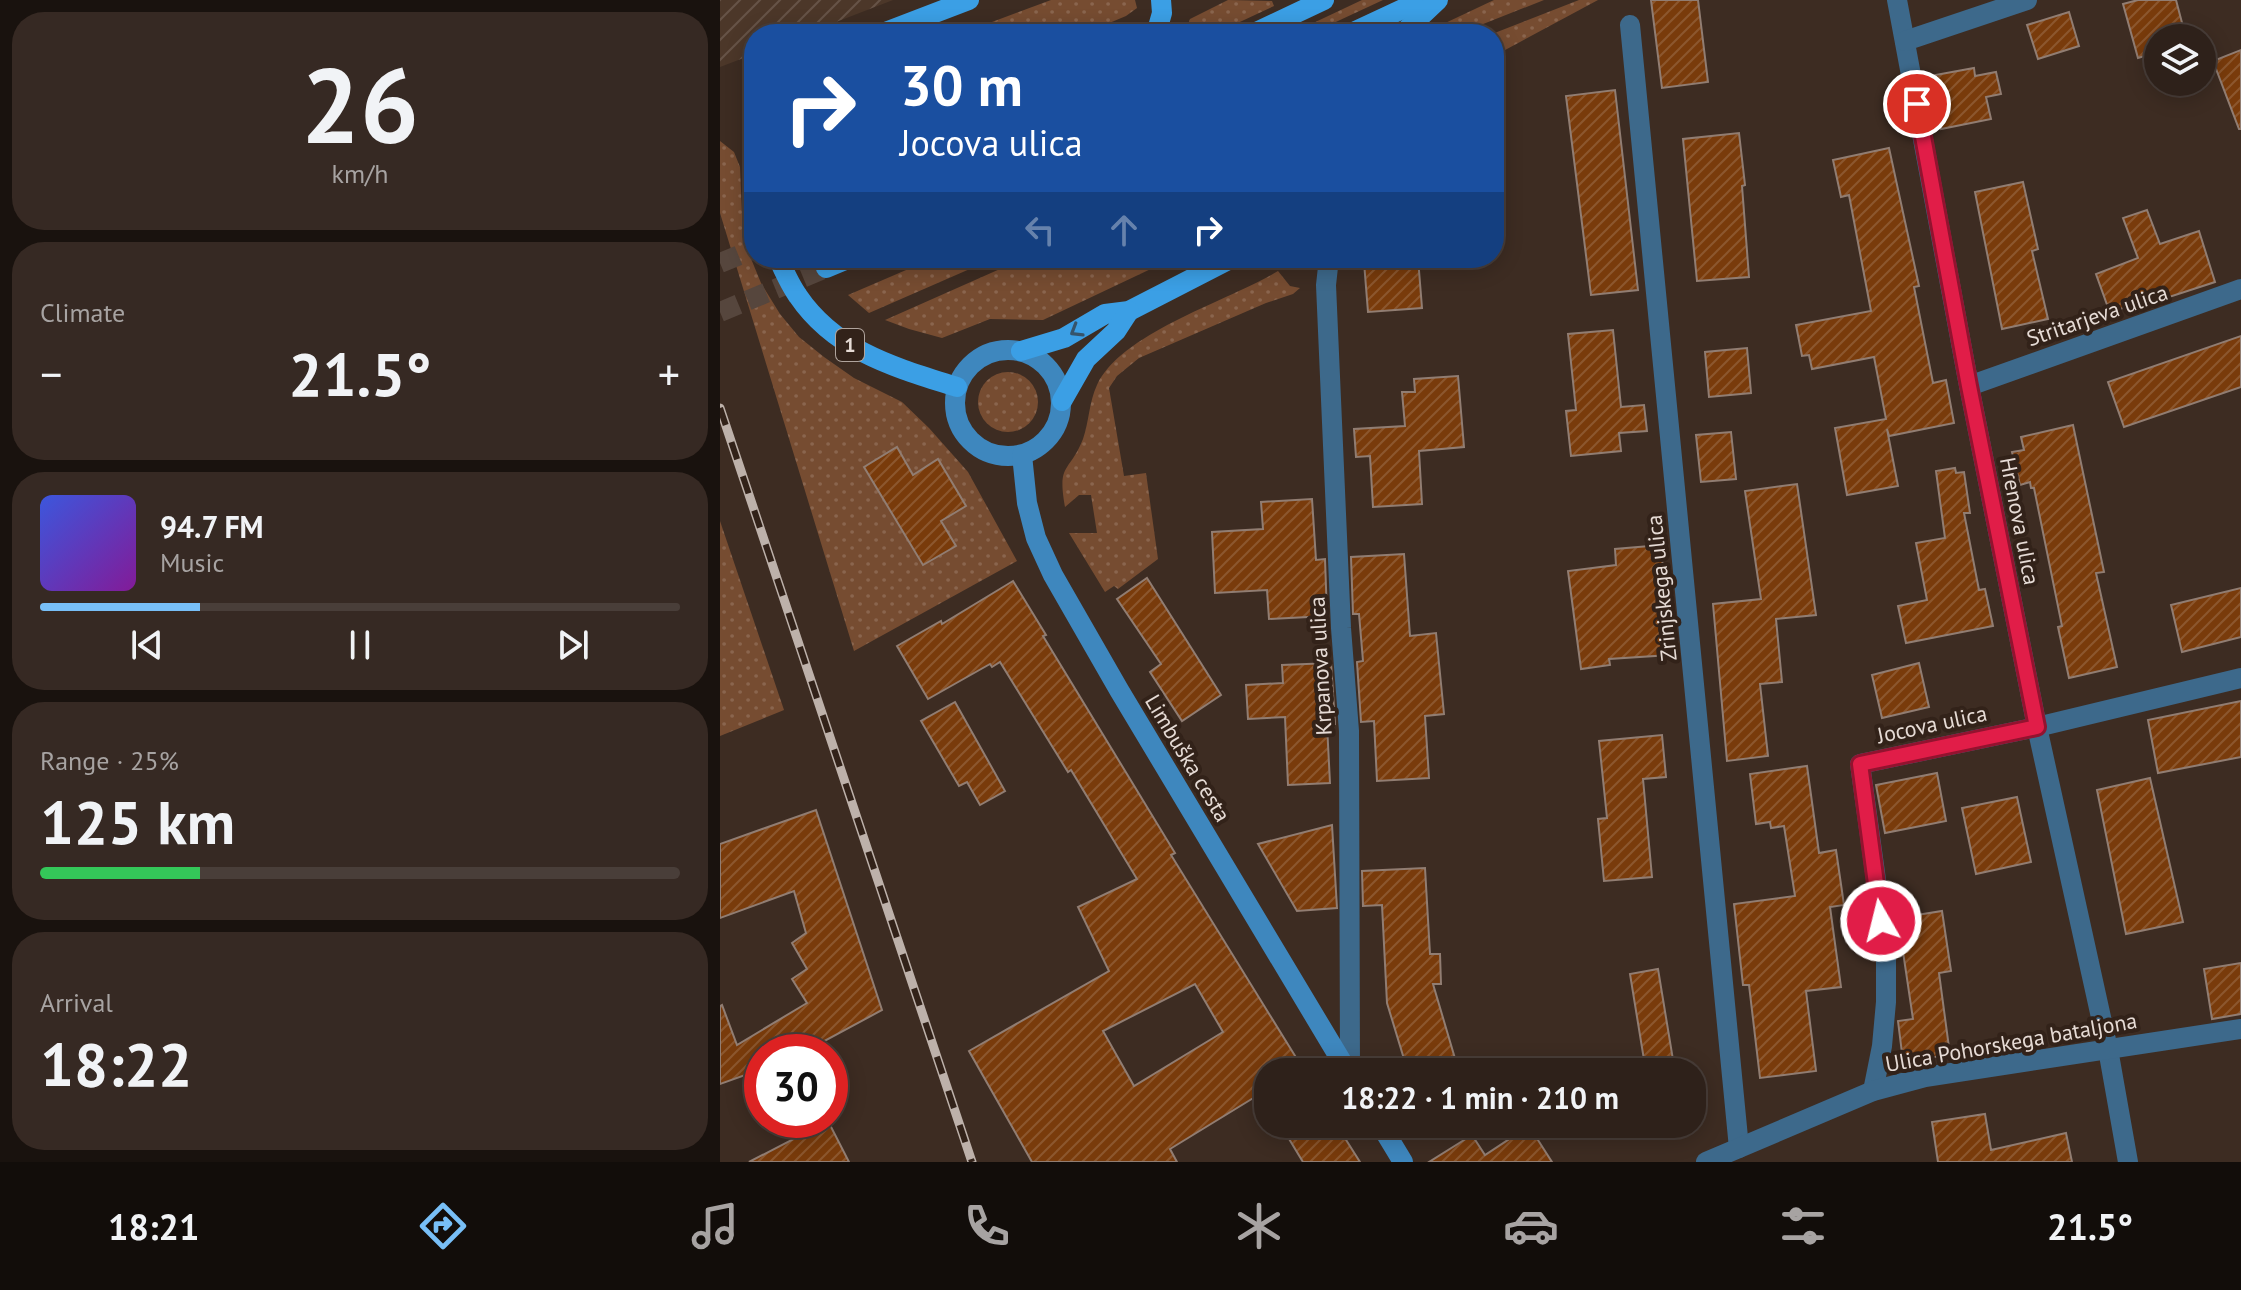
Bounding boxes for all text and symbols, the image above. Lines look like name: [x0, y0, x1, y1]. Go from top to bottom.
map controls: [2144, 24, 2216, 96]
button: layers: [2144, 24, 2216, 96]
text: 26: [301, 37, 419, 172]
text: 30 m: [900, 49, 1023, 121]
icon: right: [768, 56, 872, 160]
pin: [1883, 70, 1951, 138]
icon: arrive: [1895, 82, 1939, 126]
text: Jocova ulica: [900, 119, 1083, 166]
text: km/h: [332, 157, 389, 190]
icon: left: [1018, 208, 1062, 252]
icon: ahead: [1102, 208, 1146, 252]
icon: right: [1186, 208, 1230, 252]
street label: Stritarjeva ulica: [2023, 278, 2171, 352]
text: Climate: [40, 296, 125, 329]
one-way arrow: [1070, 321, 1085, 337]
road number: 1: [836, 329, 864, 361]
text: 21.5°: [288, 335, 432, 413]
text: −: [40, 345, 62, 402]
text: +: [658, 345, 680, 402]
street label: Hrenova ulica: [1994, 455, 2046, 587]
text: 94.7 FM: [160, 507, 264, 546]
street label: Zrinjskega ulica: [1639, 514, 1683, 662]
text: Music: [160, 546, 224, 579]
street label: Krpanova ulica: [1302, 596, 1338, 736]
icon: previous: [125, 623, 169, 667]
icon: pause: [338, 623, 382, 667]
icon: next: [551, 623, 595, 667]
street label: Limbuška cesta: [1139, 689, 1237, 827]
street label: Jocova ulica: [1874, 699, 1989, 749]
text: Range · 25%: [40, 744, 179, 777]
text: 125 km: [40, 783, 235, 861]
position arrow: [1839, 879, 1923, 963]
text: Arrival: [40, 986, 113, 1019]
street label: Ulica Pohorskega bataljona: [1883, 1006, 2139, 1078]
text: 18:22: [40, 1025, 192, 1103]
speed limit sign: 30: [744, 1034, 848, 1138]
text: 18:22 · 1 min · 210 m: [1341, 1078, 1619, 1117]
icon: directions: [415, 1198, 471, 1254]
icon: music: [687, 1198, 743, 1254]
icon: phone: [959, 1198, 1015, 1254]
icon: climate: [1231, 1198, 1287, 1254]
icon: car: [1503, 1198, 1559, 1254]
icon: filters: [1775, 1198, 1831, 1254]
text: 18:21: [108, 1203, 199, 1250]
text: 21.5°: [2047, 1203, 2133, 1250]

